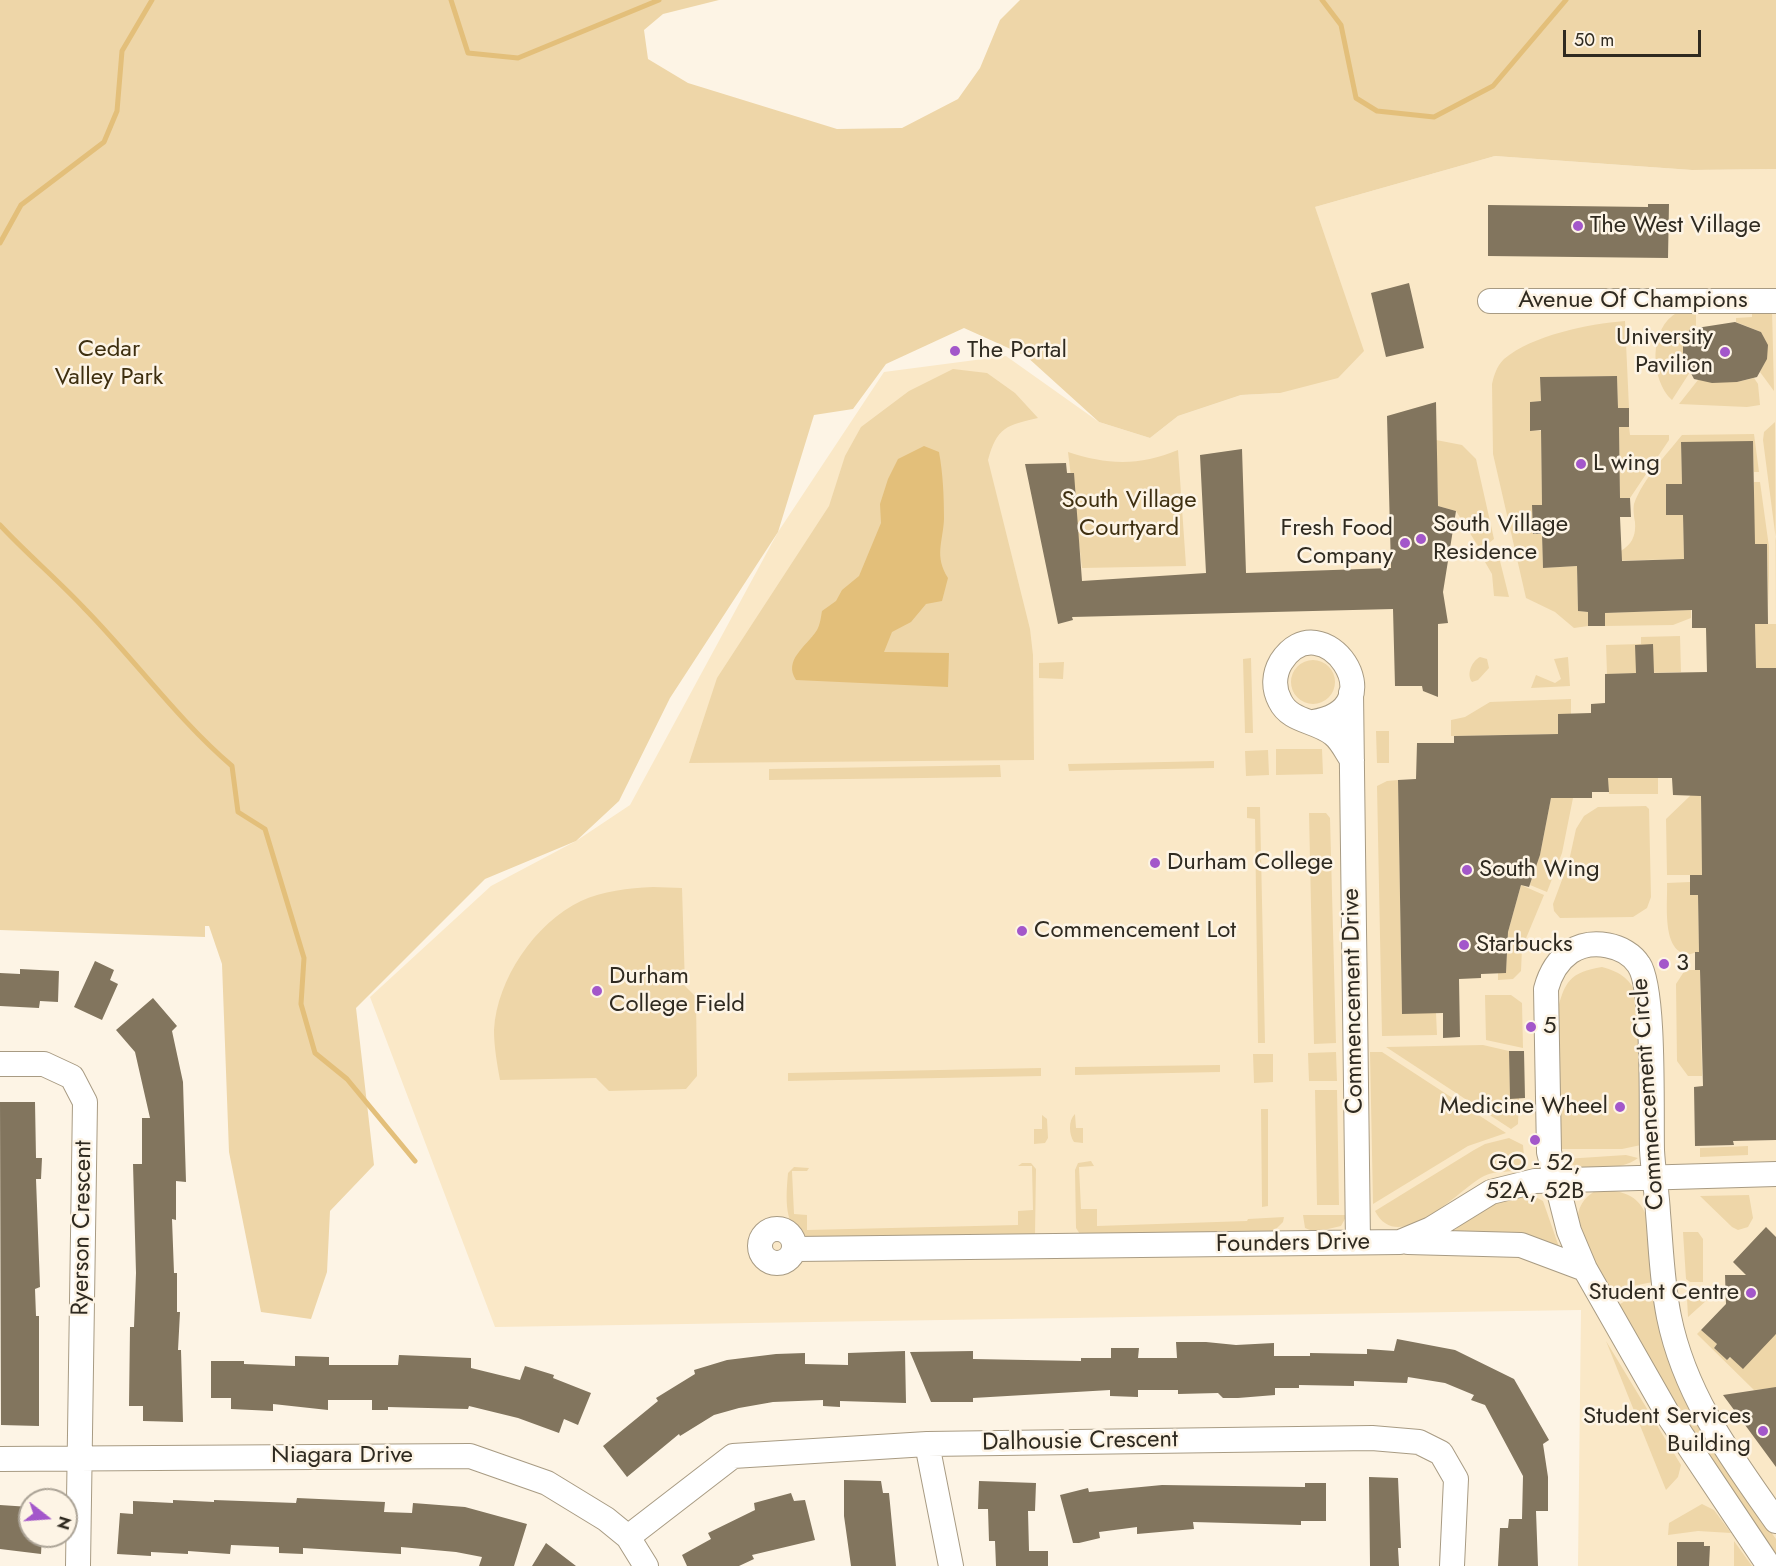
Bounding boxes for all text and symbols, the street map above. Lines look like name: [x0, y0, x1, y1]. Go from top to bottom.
scale bar: [1566, 18, 1704, 56]
text: 50 m: [1574, 27, 1614, 53]
place label: The West Village: [1590, 212, 1761, 240]
marker: The West Village: [1571, 219, 1585, 233]
street label: Avenue Of Champions: [1518, 287, 1748, 315]
place label: University Pavilion: [1616, 324, 1713, 380]
park label: Cedar Valley Park: [55, 336, 163, 392]
place label: The Portal: [967, 337, 1067, 365]
marker: The Portal: [948, 344, 962, 358]
marker: University Pavilion: [1718, 345, 1732, 359]
place label: L wing: [1593, 450, 1660, 478]
marker: L wing: [1574, 457, 1588, 471]
park label: South Village Courtyard: [1061, 487, 1197, 543]
place label: South Village Residence: [1433, 511, 1568, 567]
place label: Fresh Food Company: [1281, 515, 1393, 571]
marker: South Village Residence: [1414, 532, 1428, 546]
marker: Fresh Food Company: [1398, 536, 1412, 550]
place label: Durham College: [1167, 849, 1333, 877]
marker: Durham College: [1148, 856, 1162, 870]
place label: South Wing: [1479, 856, 1600, 884]
marker: South Wing: [1460, 863, 1474, 877]
street label: Commencement Drive: [1338, 888, 1370, 1114]
place label: Commencement Lot: [1034, 917, 1236, 945]
marker: Commencement Lot: [1015, 924, 1029, 938]
place label: Starbucks: [1476, 931, 1573, 959]
marker: Starbucks: [1457, 938, 1471, 952]
place label: 3: [1676, 950, 1689, 978]
marker: 3: [1657, 957, 1671, 971]
place label: Durham College Field: [609, 963, 745, 1019]
street label: Commencement Circle: [1627, 977, 1671, 1211]
marker: Durham College Field: [590, 984, 604, 998]
place label: 5: [1543, 1013, 1557, 1041]
marker: 5: [1524, 1020, 1538, 1034]
place label: Medicine Wheel: [1440, 1093, 1608, 1121]
marker: Medicine Wheel: [1613, 1100, 1627, 1114]
marker: GO - 52, 52A, 52B: [1528, 1133, 1542, 1147]
street label: Ryerson Crescent: [67, 1140, 99, 1316]
place label: GO - 52, 52A, 52B: [1486, 1150, 1584, 1206]
street label: Founders Drive: [1216, 1228, 1370, 1260]
place label: Student Centre: [1588, 1279, 1739, 1307]
marker: Student Centre: [1744, 1286, 1758, 1300]
place label: Student Services Building: [1583, 1403, 1751, 1459]
marker: Student Services Building: [1756, 1424, 1770, 1438]
street label: Dalhousie Crescent: [982, 1426, 1178, 1458]
street label: Niagara Drive: [271, 1442, 413, 1470]
north arrow: [18, 1488, 78, 1548]
text: N: [51, 1513, 77, 1532]

